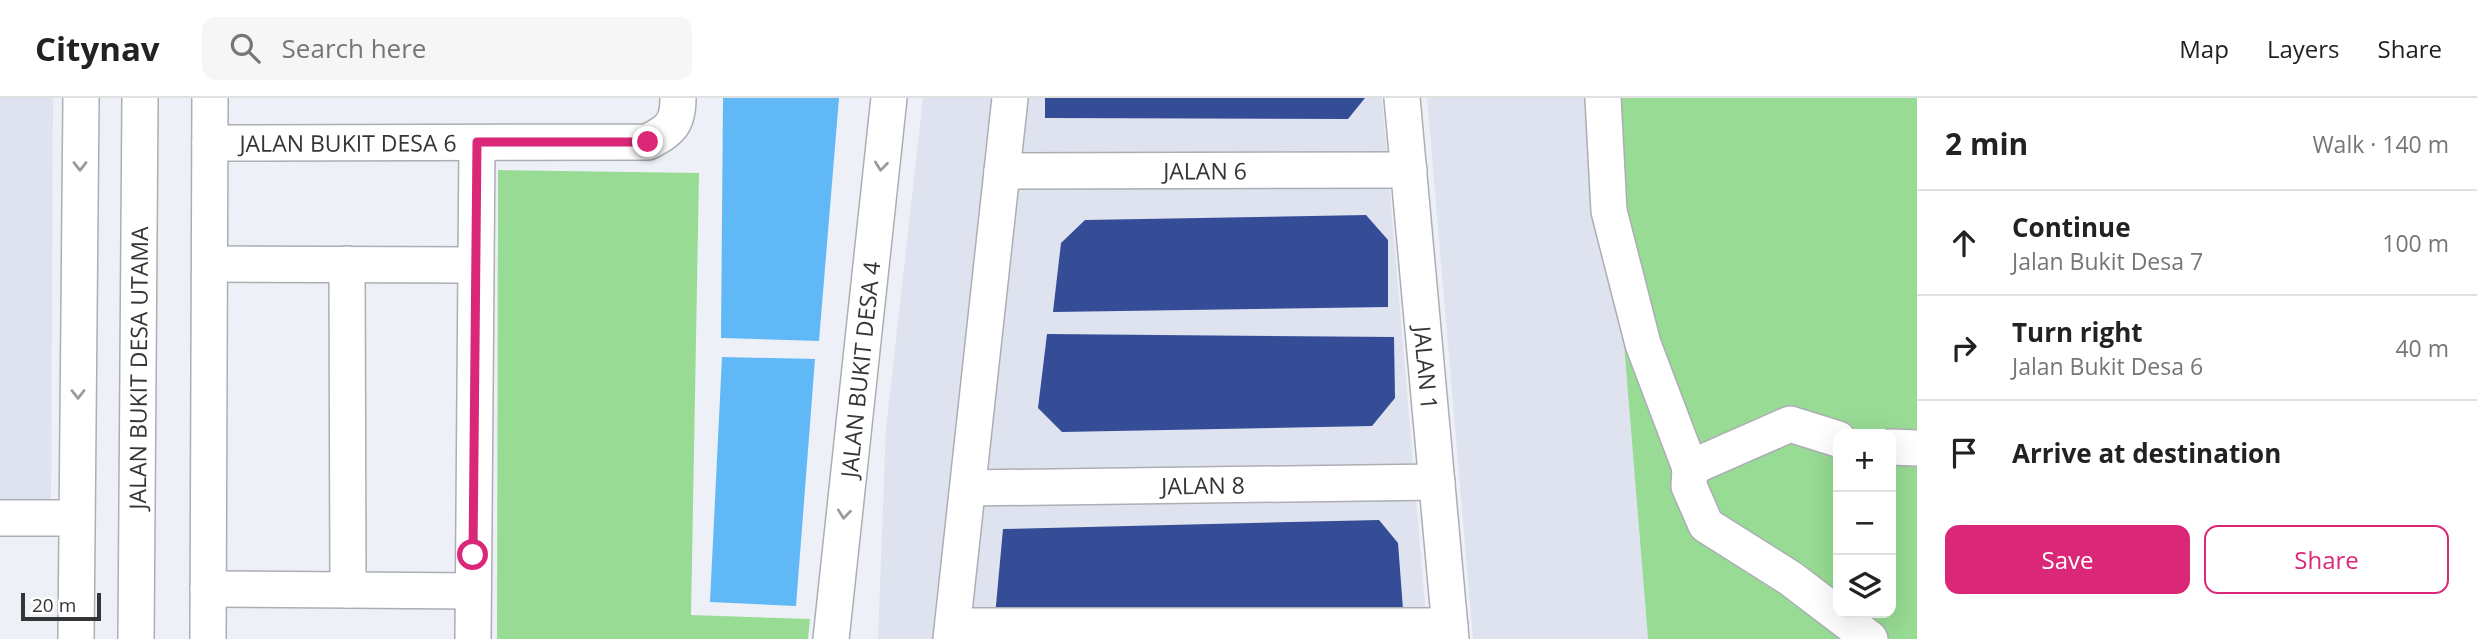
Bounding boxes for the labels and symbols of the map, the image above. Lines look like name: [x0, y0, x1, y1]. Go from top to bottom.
street label: JALAN BUKIT DESA 6: [237, 126, 457, 159]
route end: [632, 126, 663, 157]
street label: JALAN 6: [1161, 154, 1247, 187]
one-way arrow: [874, 160, 889, 172]
one-way arrow: [72, 161, 88, 172]
street label: JALAN BUKIT DESA UTAMA: [121, 226, 155, 512]
street label: JALAN BUKIT DESA 4: [832, 260, 887, 481]
street label: JALAN 1: [1407, 323, 1446, 411]
one-way arrow: [70, 389, 86, 399]
street label: JALAN 8: [1159, 468, 1245, 502]
one-way arrow: [837, 509, 852, 520]
route start: [457, 539, 488, 570]
scale bar: [21, 590, 102, 622]

